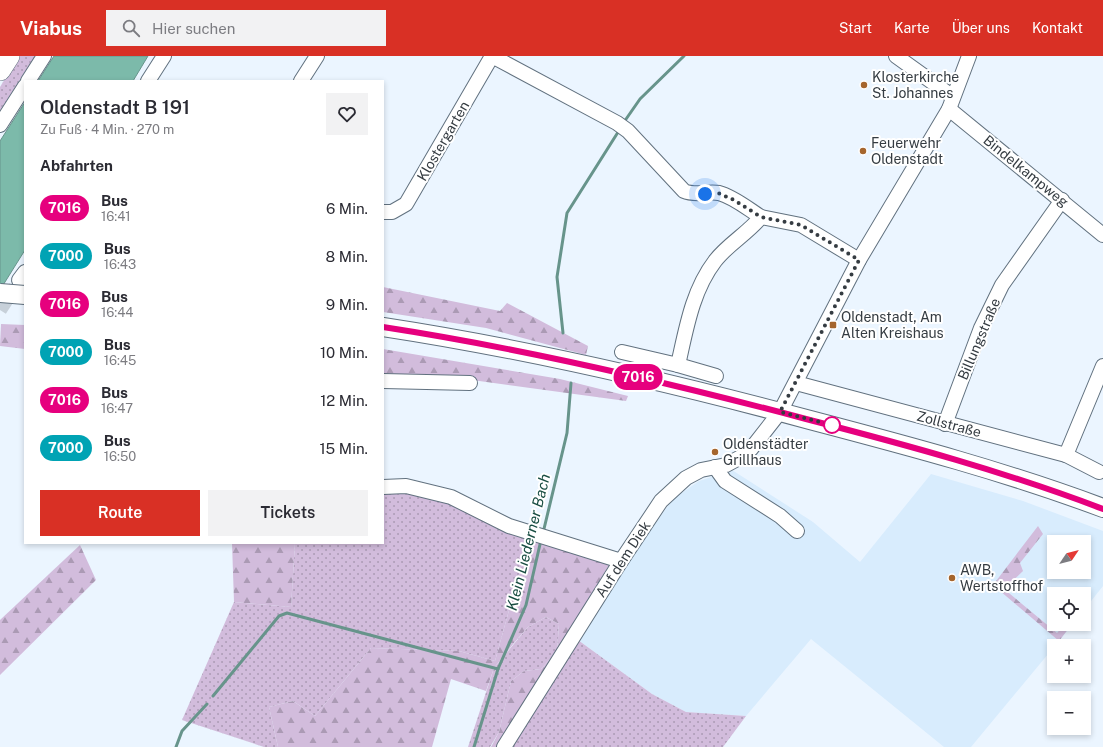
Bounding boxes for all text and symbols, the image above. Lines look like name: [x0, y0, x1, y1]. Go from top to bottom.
search box: [106, 10, 386, 46]
text: Viabus: [20, 17, 82, 39]
icon: search: [120, 17, 142, 39]
text: Hier suchen: [152, 20, 235, 37]
text: Start: [839, 20, 872, 36]
text: Karte: [894, 20, 930, 36]
text: Über uns: [952, 20, 1010, 36]
text: Kontakt: [1032, 20, 1083, 36]
place label: Klosterkirche St. Johannes: [872, 69, 959, 101]
marker: Klosterkirche St. Johannes: [859, 80, 869, 90]
button: heart: [326, 93, 368, 135]
text: Oldenstadt B 191: [40, 96, 190, 118]
street label: Klostergarten: [414, 98, 472, 184]
text: Zu Fuß · 4 Min. · 270 m: [40, 122, 174, 137]
street label: Bindelkampweg: [980, 132, 1072, 210]
place label: Feuerwehr Oldenstadt: [871, 135, 943, 167]
marker: Feuerwehr Oldenstadt: [858, 146, 868, 156]
text: Abfahrten: [40, 157, 113, 174]
your location: [695, 184, 715, 204]
text: Bus: [101, 192, 128, 209]
text: 7016: [48, 200, 81, 216]
text: 6 Min.: [326, 200, 368, 217]
text: 16:41: [101, 209, 131, 224]
text: Bus: [104, 240, 131, 257]
text: 7000: [48, 248, 84, 264]
text: 8 Min.: [326, 248, 368, 265]
text: 16:43: [104, 257, 136, 272]
text: Bus: [101, 288, 128, 305]
text: 7016: [48, 296, 81, 312]
text: 9 Min.: [326, 296, 368, 313]
street label: Billungstraße: [955, 296, 1003, 382]
text: 16:44: [101, 305, 133, 320]
place label: Oldenstadt, Am Alten Kreishaus: [841, 309, 944, 341]
marker: Oldenstadt, Am Alten Kreishaus: [828, 320, 838, 330]
text: Bus: [104, 336, 131, 353]
text: 7000: [48, 344, 84, 360]
text: 10 Min.: [320, 344, 368, 361]
text: 16:45: [104, 353, 136, 368]
line badge: 7016: [610, 364, 666, 390]
text: 7016: [622, 369, 654, 385]
text: Bus: [101, 384, 128, 401]
text: 7016: [48, 392, 81, 408]
text: 12 Min.: [320, 392, 368, 409]
text: 16:47: [101, 401, 133, 416]
street label: Zollstraße: [915, 408, 983, 440]
unlabelled marker: [823, 416, 841, 434]
text: Bus: [104, 432, 131, 449]
place label: Oldenstädter Grillhaus: [723, 436, 808, 468]
text: 7000: [48, 440, 84, 456]
text: 15 Min.: [320, 440, 368, 457]
marker: Oldenstädter Grillhaus: [710, 447, 720, 457]
text: 16:50: [104, 449, 136, 464]
water label: Klein Liederner Bach: [503, 472, 553, 612]
button: Route: [40, 490, 200, 536]
button: Tickets: [208, 490, 368, 536]
street label: Auf dem Diek: [592, 518, 654, 600]
north arrow: [1047, 535, 1091, 579]
map controls: [1047, 535, 1091, 735]
place label: AWB, Wertstoffhof: [960, 562, 1044, 594]
marker: AWB, Wertstoffhof: [947, 573, 957, 583]
button: locate: [1047, 587, 1091, 631]
button: +: [1047, 639, 1091, 683]
button: −: [1047, 691, 1091, 735]

